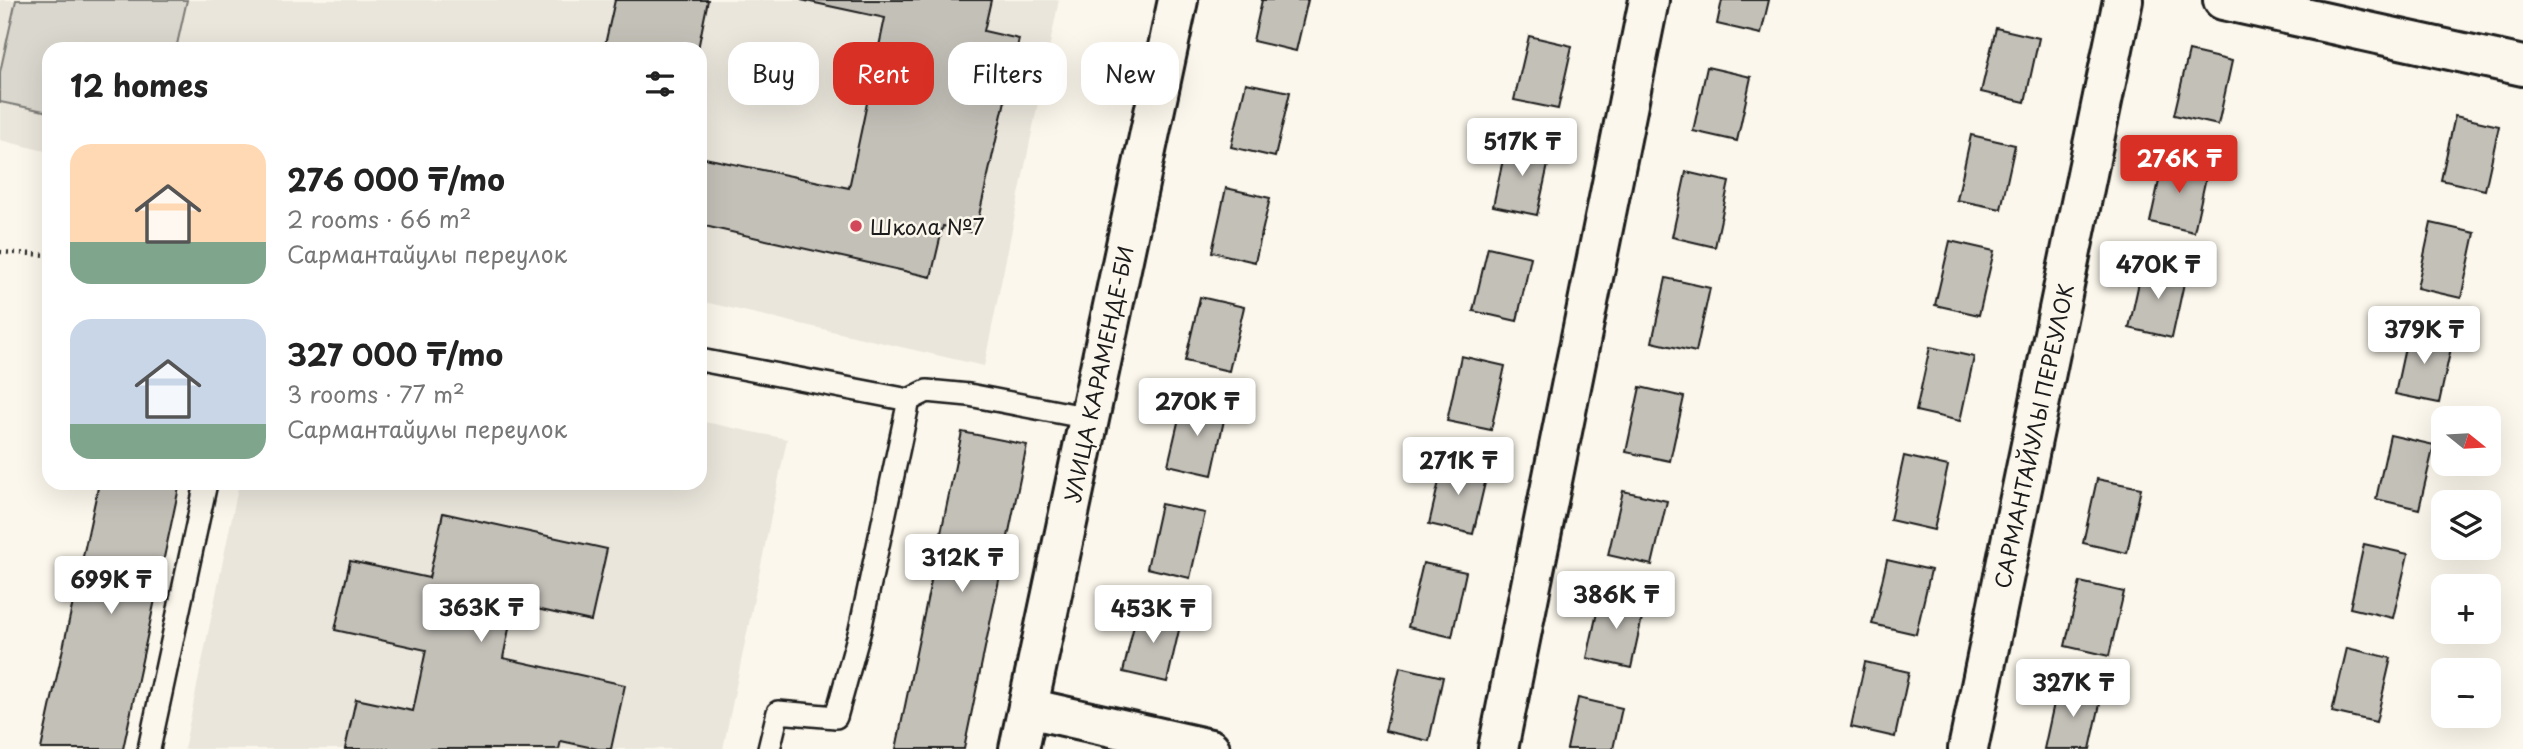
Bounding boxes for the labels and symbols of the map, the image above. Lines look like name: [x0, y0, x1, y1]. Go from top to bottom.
pin: 517K ₸: [1465, 118, 1579, 178]
pin: 276K ₸: [2122, 136, 2236, 195]
place label: Школа №7: [870, 210, 985, 242]
marker: Школа №7: [848, 218, 864, 234]
pin: 470K ₸: [2101, 242, 2215, 301]
street label: УЛИЦА КАРАМЕНДЕ-БИ: [1055, 243, 1141, 505]
street label: САРМАНТАЙУЛЫ ПЕРЕУЛОК: [1985, 281, 2081, 591]
pin: 379K ₸: [2367, 306, 2481, 366]
pin: 270K ₸: [1140, 378, 1254, 438]
north arrow: [2431, 406, 2501, 476]
pin: 271K ₸: [1401, 438, 1515, 497]
pin: 312K ₸: [905, 534, 1019, 594]
pin: 699K ₸: [54, 556, 168, 616]
pin: 386K ₸: [1559, 572, 1673, 631]
pin: 363K ₸: [424, 584, 538, 644]
pin: 453K ₸: [1096, 586, 1210, 645]
pin: 327K ₸: [2016, 660, 2130, 719]

